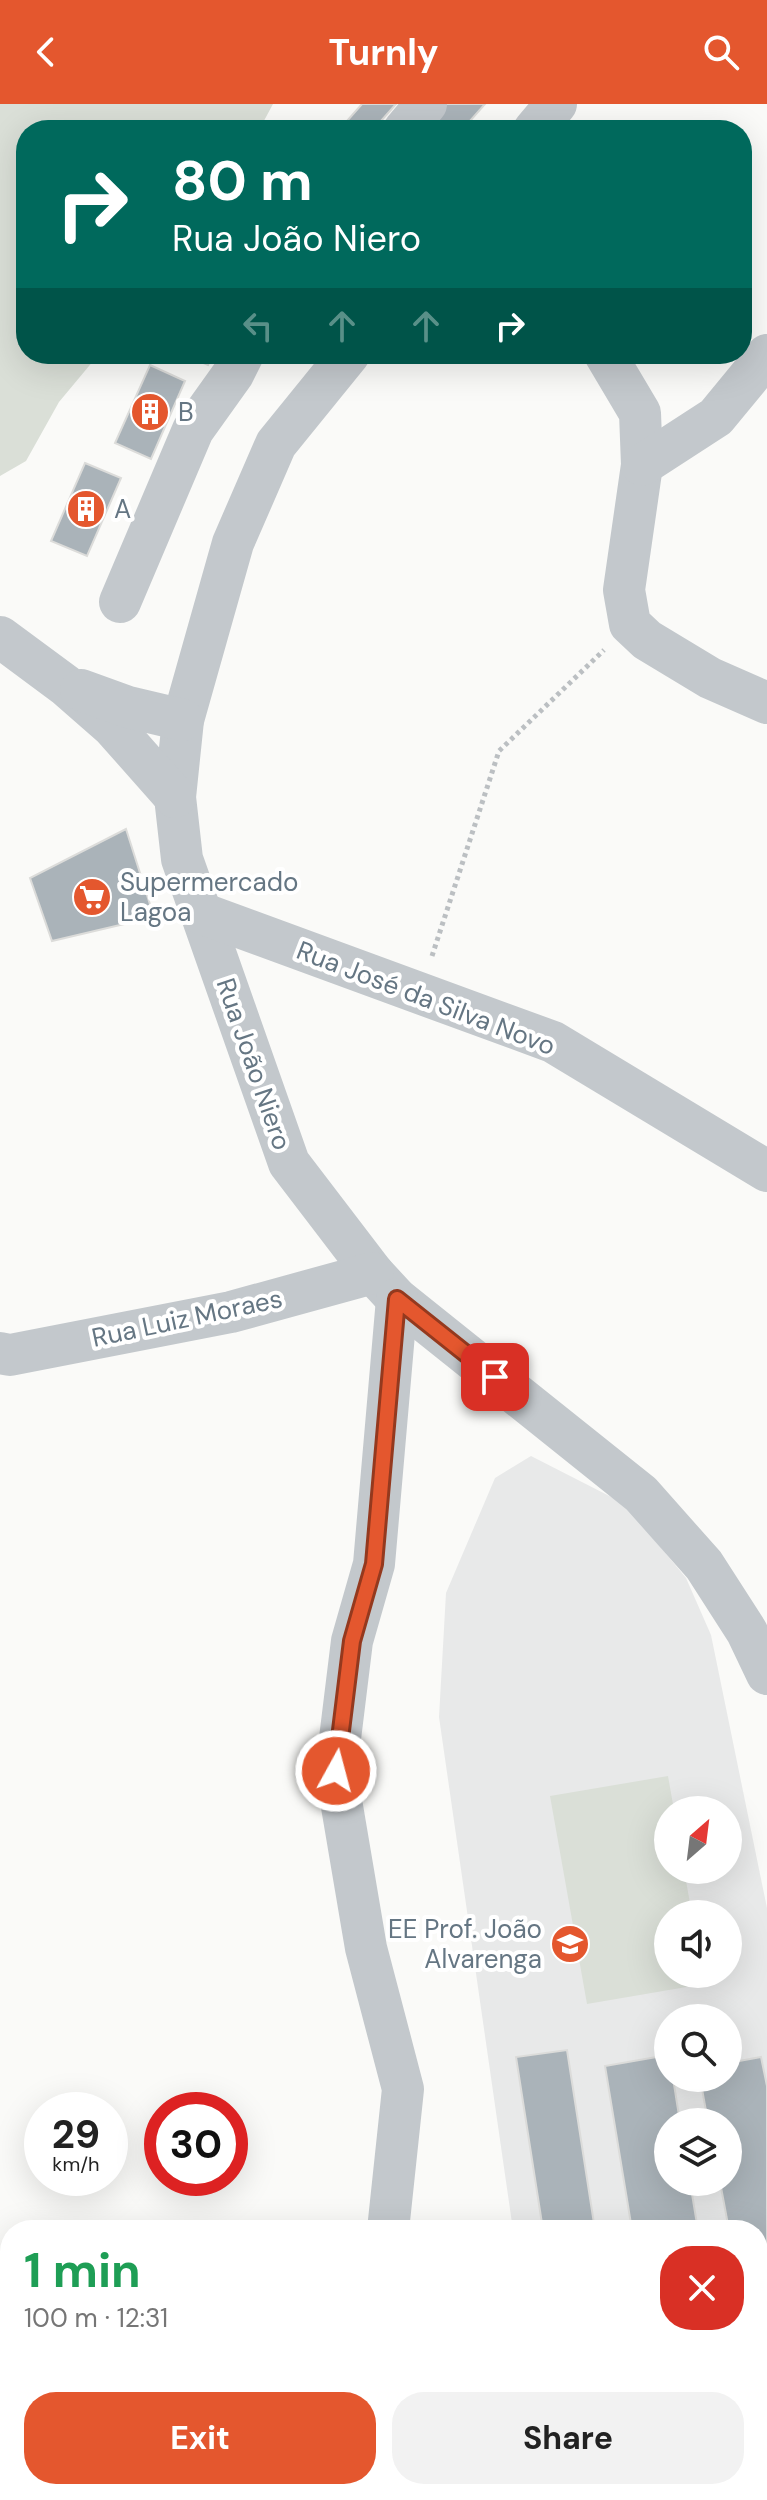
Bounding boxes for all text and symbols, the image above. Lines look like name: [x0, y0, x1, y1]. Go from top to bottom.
text: Turnly: [328, 29, 439, 76]
icon: back: [24, 30, 68, 74]
icon: search: [699, 30, 743, 74]
text: 80 m: [172, 144, 313, 217]
icon: right: [40, 152, 144, 256]
text: Rua João Niero: [172, 215, 421, 262]
icon: left: [236, 304, 280, 348]
icon: ahead: [320, 304, 364, 348]
icon: ahead: [404, 304, 448, 348]
icon: right: [488, 304, 532, 348]
building icon: B: [129, 391, 171, 433]
place label: B: [178, 395, 194, 429]
building icon: A: [65, 488, 107, 530]
place label: A: [114, 492, 131, 526]
place label: Supermercado Lagoa: [120, 865, 298, 929]
supermarket icon: Supermercado Lagoa: [71, 876, 113, 918]
street label: Rua José da Silva Novo: [292, 933, 560, 1063]
street label: Rua João Niero: [209, 973, 299, 1155]
street label: Rua Luiz Moraes: [89, 1281, 285, 1355]
pin: [461, 1343, 529, 1411]
icon: arrive: [473, 1355, 517, 1399]
position arrow: [294, 1729, 378, 1813]
north arrow: [654, 1796, 742, 1884]
map controls: [654, 1796, 742, 2196]
button: sound: [654, 1900, 742, 1988]
place label: EE Prof. João Alvarenga: [388, 1912, 542, 1976]
school or university icon: EE Prof. João Alvarenga: [549, 1923, 591, 1965]
button: search: [654, 2004, 742, 2092]
speed limit sign: 30: [144, 2092, 248, 2196]
text: 29: [52, 2108, 100, 2160]
button: layers: [654, 2108, 742, 2196]
text: km/h: [52, 2151, 100, 2177]
text: 1 min: [24, 2239, 141, 2302]
button: close: [660, 2246, 744, 2330]
text: 100 m · 12:31: [24, 2301, 168, 2335]
button: Exit: [24, 2392, 376, 2484]
button: Share: [392, 2392, 744, 2484]

